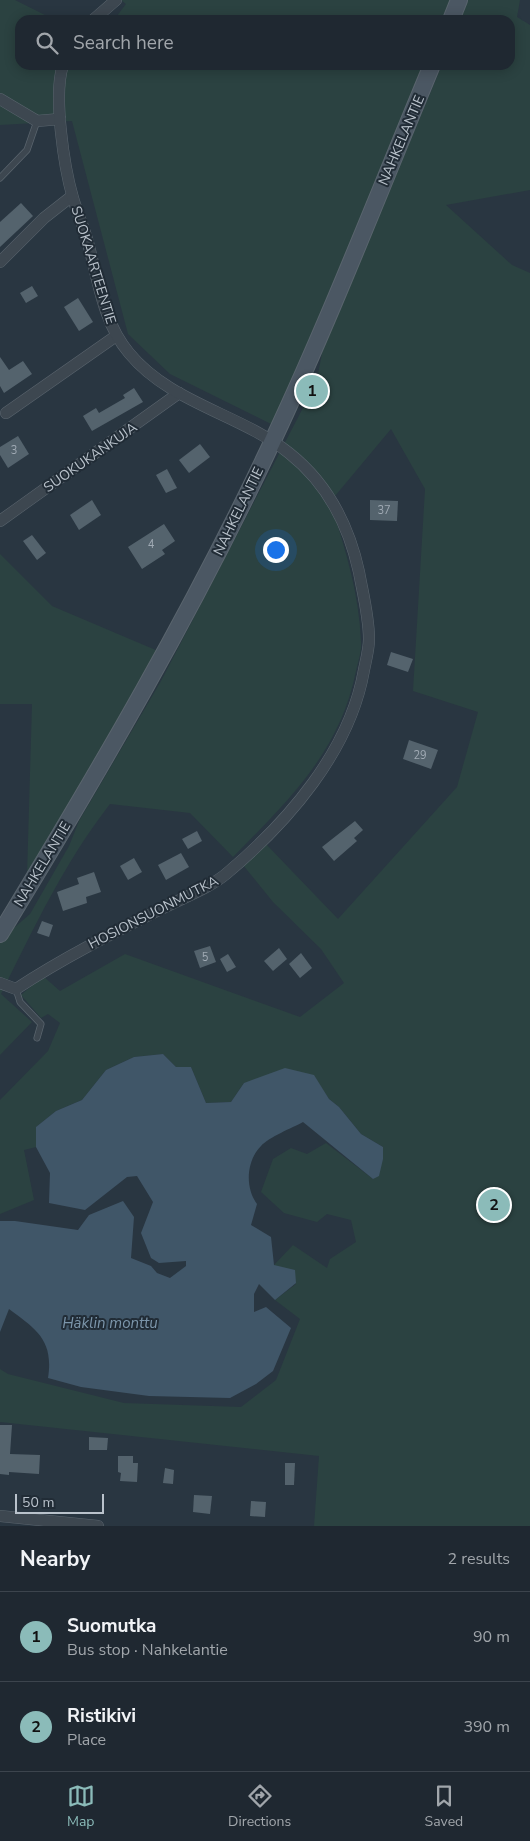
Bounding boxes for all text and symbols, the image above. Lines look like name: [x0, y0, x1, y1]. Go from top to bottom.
search box: [15, 15, 515, 70]
icon: search: [33, 29, 61, 57]
text: Search here: [73, 30, 174, 56]
street label: NAHKELANTIE: [374, 92, 429, 188]
street label: SUOKAARTEENTIE: [67, 204, 121, 327]
pin: 1: [296, 372, 328, 410]
street label: SUOKUKANKUJA: [40, 418, 141, 497]
house number: 3: [11, 443, 17, 458]
street label: NAHKELANTIE: [209, 464, 268, 559]
house number: 37: [377, 503, 391, 518]
house number: 4: [148, 537, 155, 552]
your location: [263, 537, 289, 563]
house number: 29: [413, 748, 427, 763]
street label: NAHKELANTIE: [10, 818, 75, 910]
street label: HOSIONSUONMUTKA: [85, 871, 222, 954]
house number: 5: [202, 950, 209, 965]
pin: 2: [478, 1186, 510, 1224]
water label: Häklin monttu: [62, 1313, 158, 1333]
scale bar: [15, 1491, 104, 1514]
text: 50 m: [22, 1493, 54, 1512]
text: Nearby: [20, 1545, 90, 1573]
text: 2 results: [448, 1548, 510, 1570]
text: Suomutka: [67, 1613, 156, 1639]
text: 1: [31, 1626, 41, 1648]
text: 90 m: [473, 1626, 510, 1648]
text: Bus stop · Nahkelantie: [67, 1639, 228, 1661]
text: Ristikivi: [67, 1703, 136, 1729]
text: 2: [31, 1716, 41, 1738]
text: 390 m: [463, 1716, 510, 1738]
text: Place: [67, 1729, 106, 1751]
tab: Map: [67, 1782, 95, 1831]
tab: Directions: [228, 1782, 291, 1831]
tab: Saved: [425, 1782, 463, 1831]

